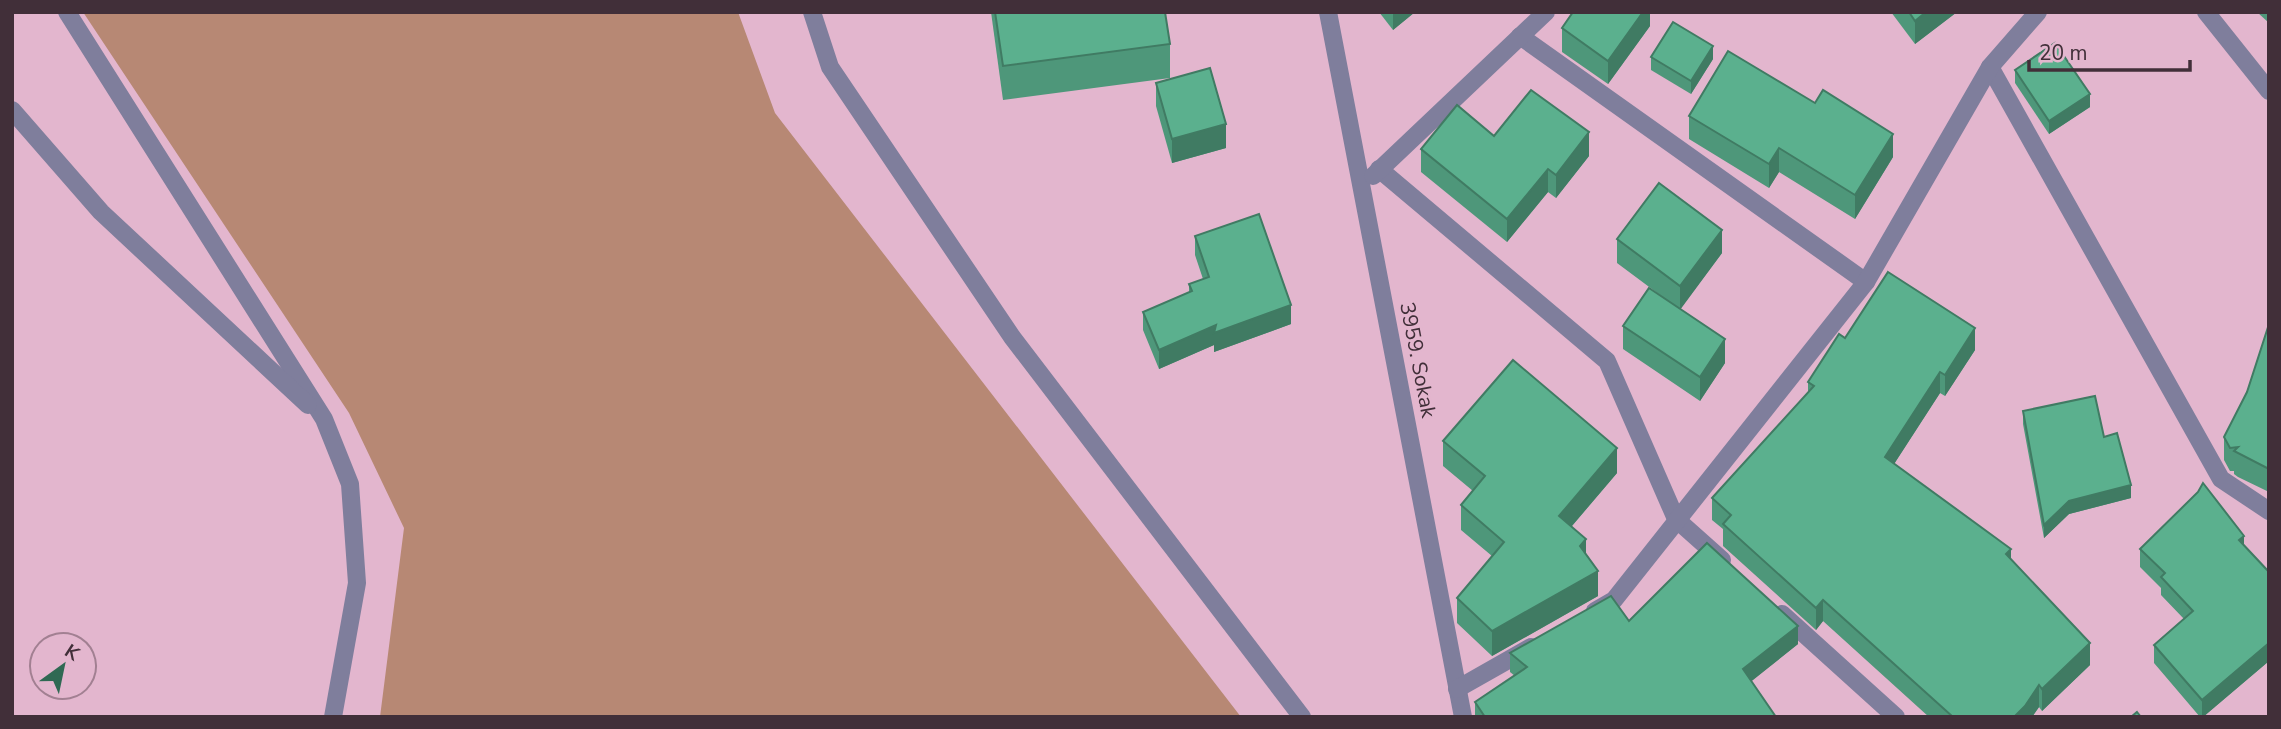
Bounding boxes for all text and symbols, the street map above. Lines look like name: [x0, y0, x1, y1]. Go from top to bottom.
scale bar: [2029, 28, 2190, 72]
text: 20 m: [2039, 39, 2088, 67]
street label: 3959. Sokak: [1393, 300, 1443, 421]
north arrow: [28, 631, 98, 701]
text: K: [59, 638, 85, 668]

